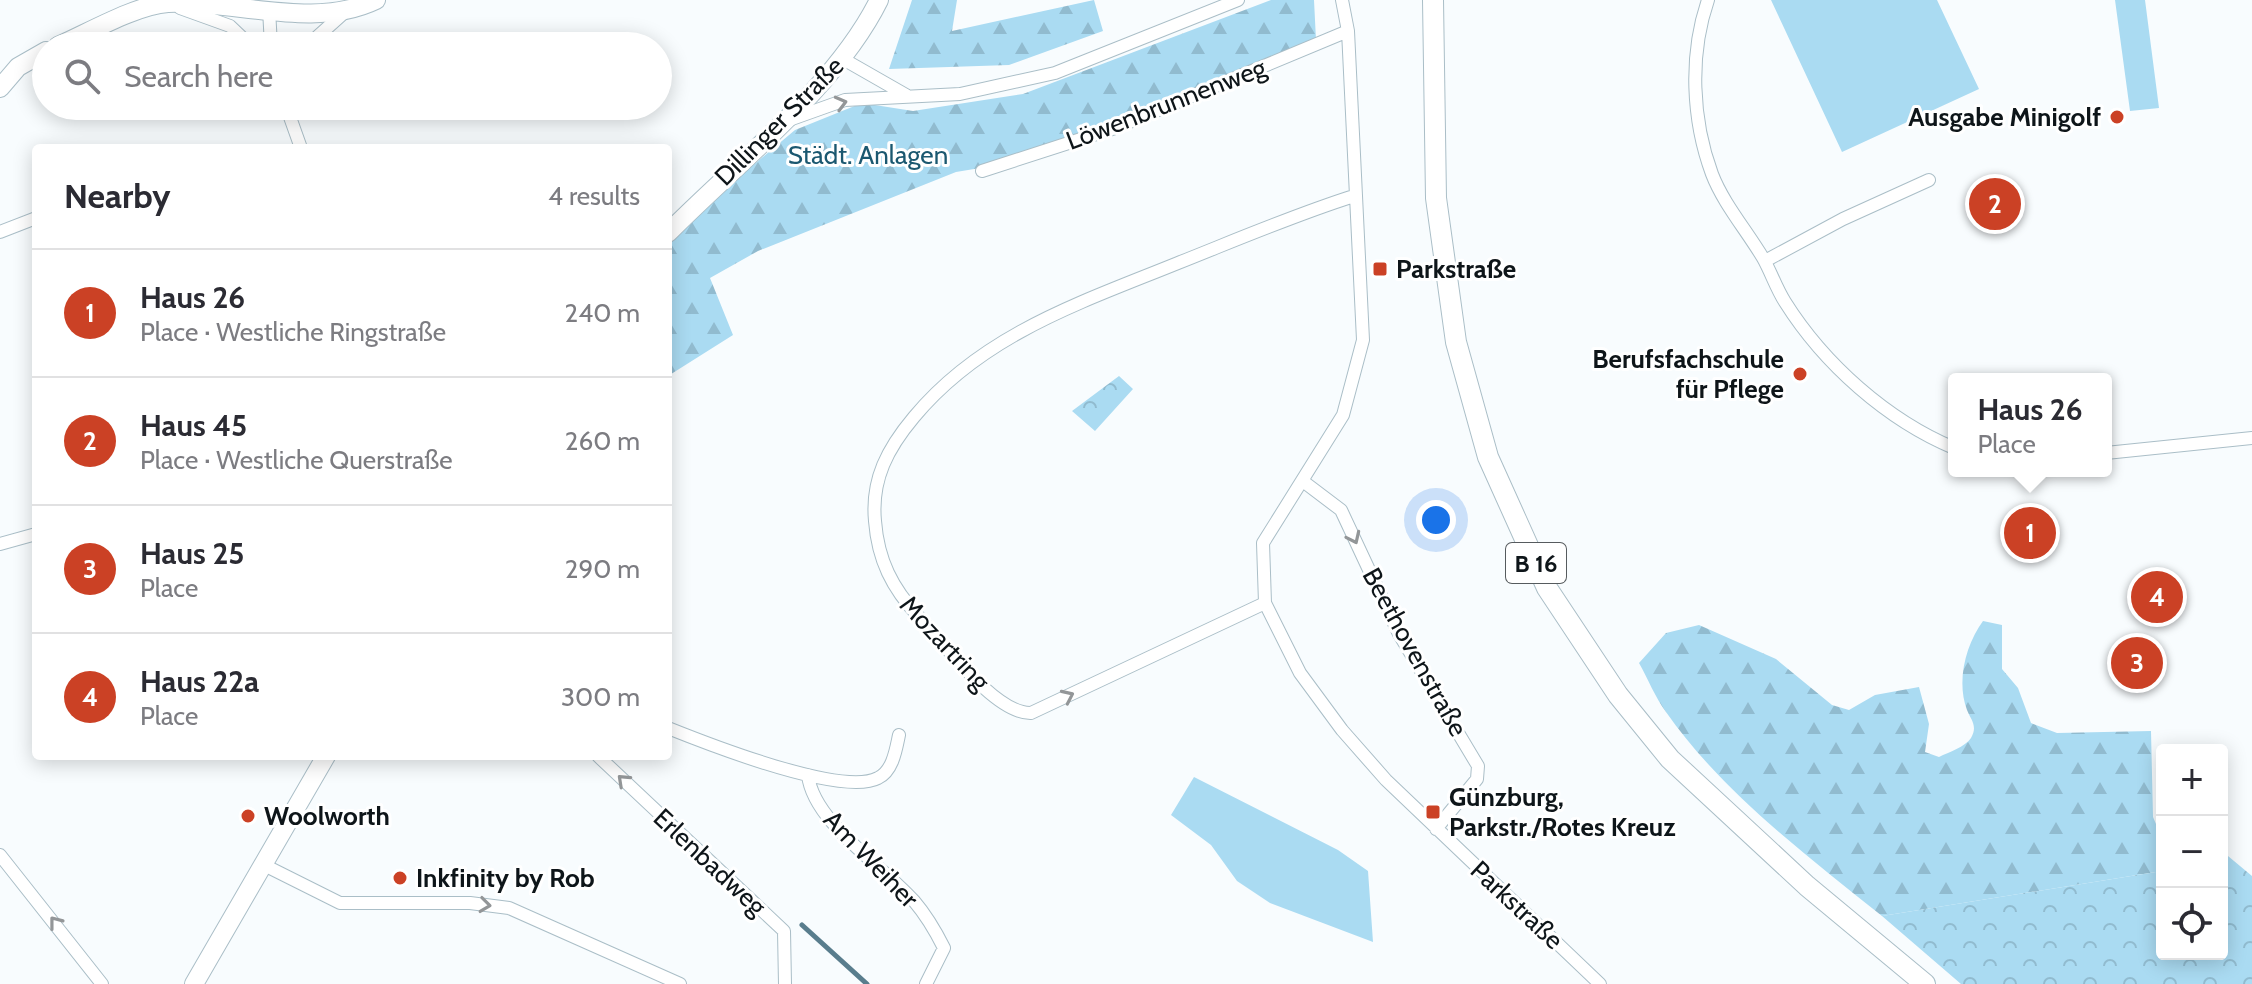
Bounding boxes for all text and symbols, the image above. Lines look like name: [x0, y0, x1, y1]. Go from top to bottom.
search box: [32, 32, 672, 120]
street label: Dillinger Straße: [708, 50, 850, 192]
street label: Löwenbrunnenweg: [1062, 51, 1271, 157]
icon: search: [60, 54, 104, 98]
text: Search here: [124, 58, 273, 95]
one-way arrow: [834, 95, 847, 112]
place label: Ausgabe Minigolf: [1908, 101, 2101, 133]
marker: Ausgabe Minigolf: [2108, 108, 2126, 126]
park label: Städt. Anlagen: [788, 139, 948, 171]
pin: 2: [1969, 174, 2021, 234]
text: Nearby: [64, 175, 171, 217]
text: 4 results: [548, 180, 640, 212]
place label: Parkstraße: [1396, 253, 1516, 285]
marker: Parkstraße: [1371, 260, 1389, 278]
text: Haus 26: [140, 279, 245, 316]
text: 1: [85, 297, 95, 329]
text: 240 m: [565, 297, 640, 329]
text: Place · Westliche Ringstraße: [140, 316, 446, 348]
place label: Berufsfachschule für Pflege: [1592, 343, 1784, 405]
marker: Berufsfachschule für Pflege: [1791, 365, 1809, 383]
popup: [1948, 373, 2112, 477]
text: Haus 26: [1977, 391, 2083, 428]
text: Haus 45: [140, 407, 247, 444]
text: 2: [83, 425, 97, 457]
text: 260 m: [565, 425, 640, 457]
text: Place: [1977, 428, 2036, 460]
text: Place · Westliche Querstraße: [140, 444, 453, 476]
your location: [1416, 500, 1456, 540]
pin: 1: [2004, 503, 2056, 563]
one-way arrow: [1344, 530, 1360, 545]
text: Haus 25: [140, 535, 244, 572]
road number: B 16: [1506, 543, 1566, 583]
text: 3: [83, 553, 97, 585]
text: 290 m: [565, 553, 640, 585]
street label: Beethovenstraße: [1356, 562, 1474, 742]
pin: 4: [2131, 567, 2183, 627]
text: Place: [140, 572, 198, 604]
street label: Mozartring: [893, 589, 998, 698]
pin: 3: [2111, 633, 2163, 693]
text: Haus 22a: [140, 663, 259, 700]
text: 4: [82, 681, 98, 713]
text: 300 m: [561, 681, 640, 713]
one-way arrow: [1060, 690, 1075, 706]
text: Place: [140, 700, 198, 732]
map controls: [2156, 744, 2228, 960]
button: +: [2156, 744, 2228, 816]
one-way arrow: [618, 774, 632, 789]
place label: Günzburg, Parkstr./Rotes Kreuz: [1449, 781, 1675, 843]
place label: Woolworth: [264, 800, 390, 832]
street label: Erlenbadweg: [647, 802, 774, 923]
marker: Günzburg, Parkstr./Rotes Kreuz: [1424, 803, 1442, 821]
street label: Am Weiher: [817, 804, 926, 915]
marker: Woolworth: [239, 807, 257, 825]
button: −: [2156, 816, 2228, 888]
street label: Parkstraße: [1464, 854, 1570, 956]
place label: Inkfinity by Rob: [416, 862, 595, 894]
marker: Inkfinity by Rob: [391, 869, 409, 887]
button: locate: [2156, 888, 2228, 960]
one-way arrow: [478, 896, 492, 913]
one-way arrow: [50, 916, 64, 931]

